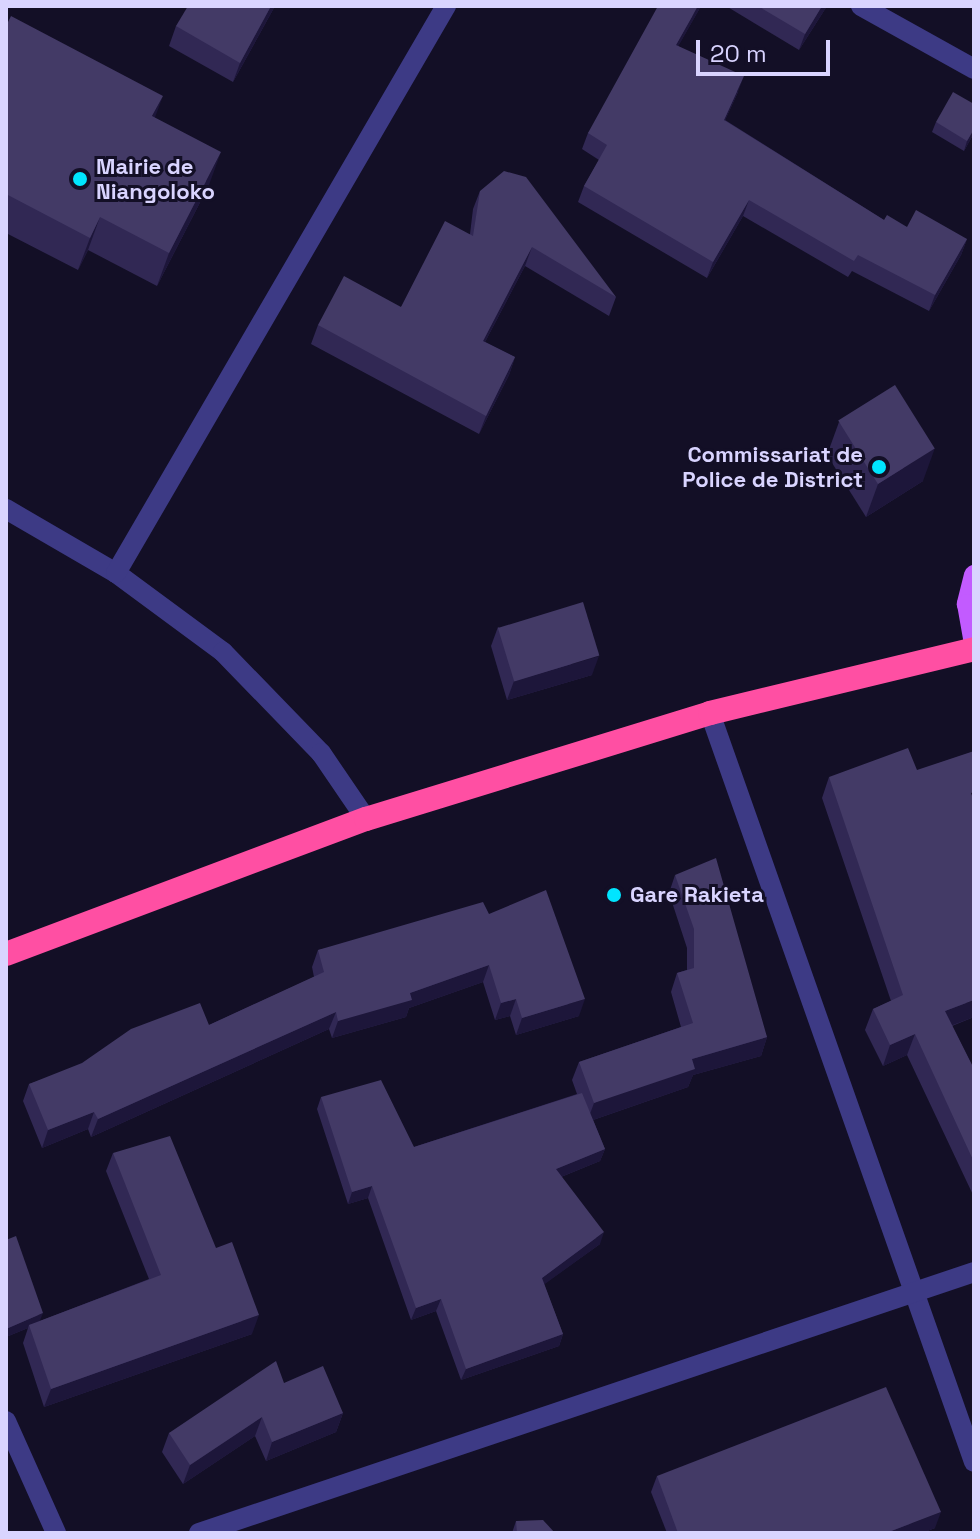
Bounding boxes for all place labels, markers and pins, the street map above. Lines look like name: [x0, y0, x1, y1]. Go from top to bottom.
place label: Mairie de Niangoloko: [96, 153, 215, 204]
marker: Mairie de Niangoloko: [71, 170, 89, 188]
place label: Commissariat de Police de District: [682, 441, 863, 492]
marker: Commissariat de Police de District: [870, 458, 888, 476]
place label: Gare Rakieta: [630, 882, 764, 908]
marker: Gare Rakieta: [605, 886, 623, 904]

